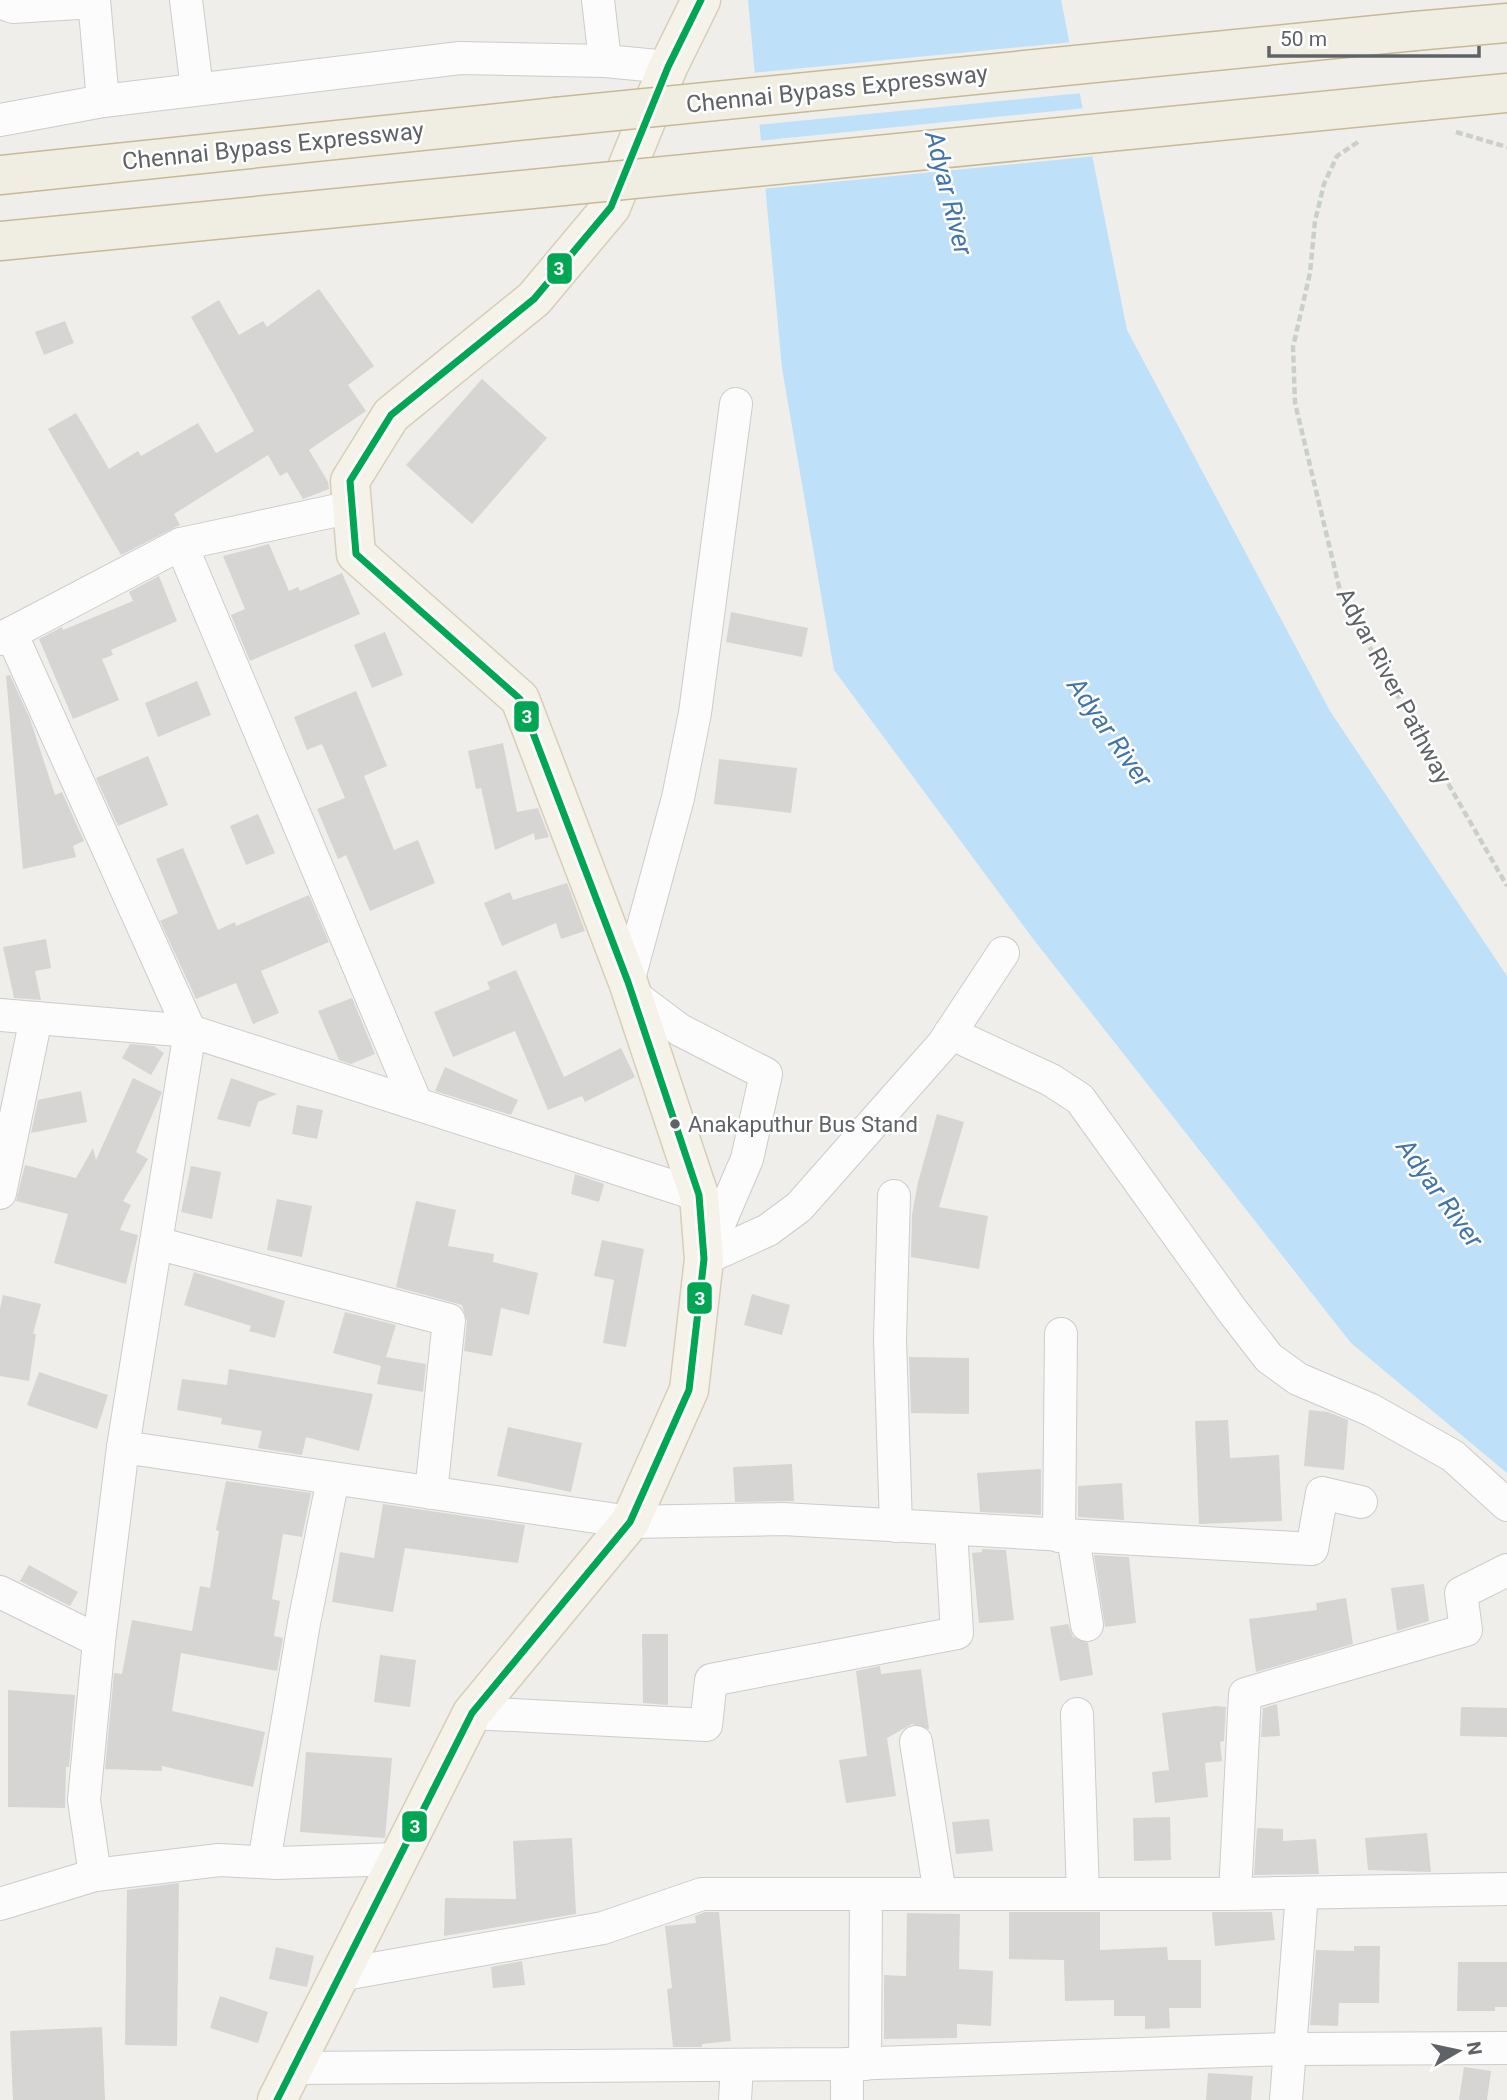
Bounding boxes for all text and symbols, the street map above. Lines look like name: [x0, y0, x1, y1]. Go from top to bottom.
scale bar: [1269, 14, 1479, 58]
text: 50 m: [1280, 27, 1327, 51]
street label: Chennai Bypass Expressway: [685, 59, 990, 119]
street label: Chennai Bypass Expressway: [121, 116, 426, 176]
water label: Adyar River: [919, 126, 979, 260]
line badge: 3: [546, 252, 573, 285]
text: 3: [554, 257, 564, 280]
street label: Adyar River Pathway: [1331, 583, 1458, 789]
water label: Adyar River: [1060, 670, 1159, 794]
line badge: 3: [513, 700, 540, 733]
text: 3: [522, 705, 532, 728]
place label: Anakaputhur Bus Stand: [688, 1112, 918, 1137]
marker: Anakaputhur Bus Stand: [668, 1117, 682, 1131]
water label: Adyar River: [1389, 1131, 1490, 1254]
line badge: 3: [686, 1281, 713, 1315]
text: 3: [695, 1287, 705, 1310]
line badge: 3: [401, 1810, 428, 1843]
text: 3: [410, 1815, 420, 1838]
north arrow: [1423, 2016, 1493, 2086]
text: N: [1462, 2040, 1487, 2057]

